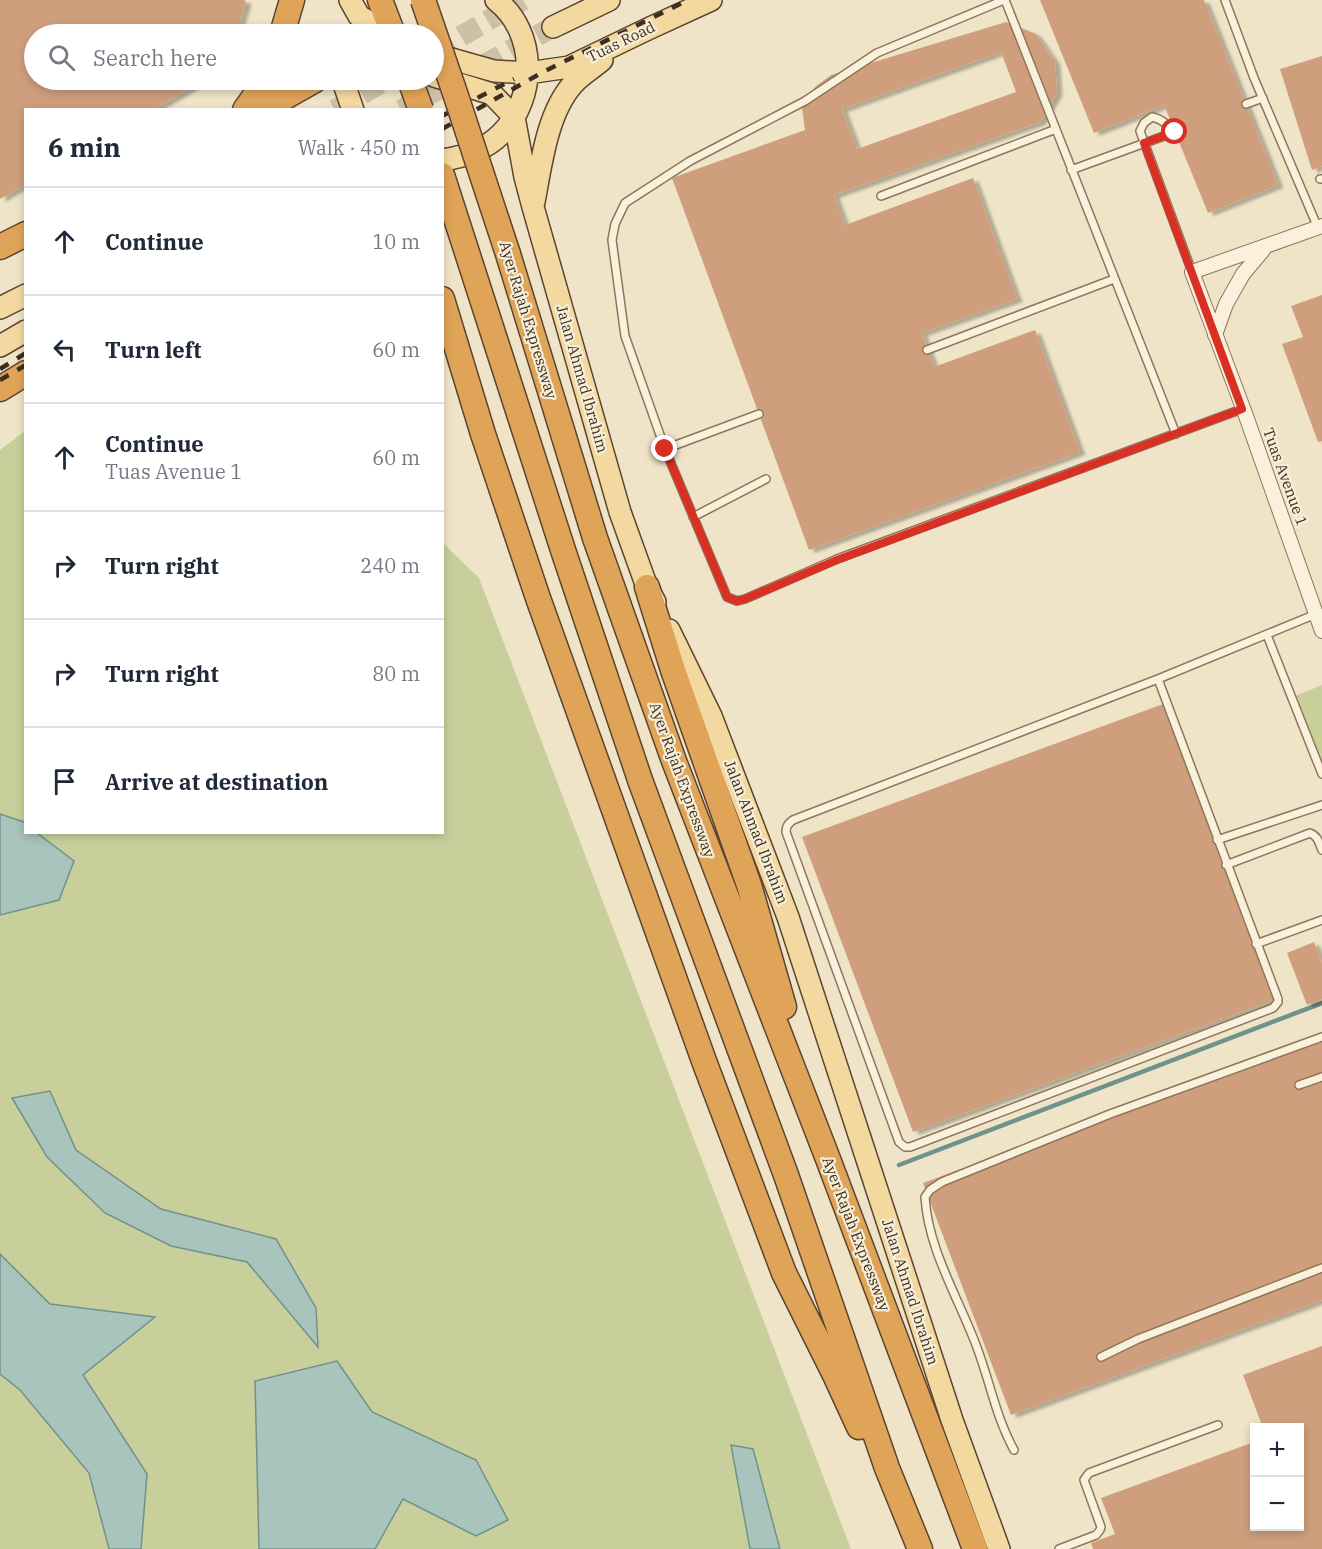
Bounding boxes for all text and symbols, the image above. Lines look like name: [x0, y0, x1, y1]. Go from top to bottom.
street label: Tuas Road: [584, 17, 658, 66]
search box: [24, 24, 444, 90]
icon: search: [45, 41, 78, 74]
text: Search here: [93, 43, 217, 72]
route start: [1161, 118, 1187, 144]
text: 6 min: [48, 130, 121, 164]
text: Walk · 450 m: [298, 134, 420, 161]
icon: ahead: [48, 225, 81, 258]
text: Continue: [105, 227, 204, 256]
text: 10 m: [372, 228, 420, 255]
street label: Ayer Rajah Expressway: [495, 239, 562, 401]
street label: Jalan Ahmad Ibrahim: [552, 303, 613, 455]
icon: left: [48, 333, 81, 366]
text: Turn left: [105, 335, 201, 364]
text: 60 m: [372, 336, 420, 363]
street label: Tuas Avenue 1: [1259, 425, 1312, 528]
text: Continue: [105, 429, 204, 458]
route end: [651, 435, 677, 461]
icon: ahead: [48, 441, 81, 474]
text: 60 m: [372, 444, 420, 471]
text: Tuas Avenue 1: [105, 458, 242, 485]
icon: right: [48, 549, 81, 582]
text: Turn right: [105, 551, 219, 580]
text: 240 m: [360, 552, 420, 579]
icon: right: [48, 657, 81, 690]
text: Turn right: [105, 659, 219, 688]
text: 80 m: [372, 660, 420, 687]
street label: Ayer Rajah Expressway: [646, 700, 719, 860]
street label: Jalan Ahmad Ibrahim: [720, 757, 793, 906]
icon: arrive: [48, 765, 81, 798]
text: Arrive at destination: [105, 767, 328, 796]
street label: Ayer Rajah Expressway: [818, 1154, 895, 1314]
street label: Jalan Ahmad Ibrahim: [878, 1216, 943, 1367]
map controls: [1250, 1423, 1304, 1531]
button: +: [1250, 1423, 1304, 1477]
button: −: [1250, 1477, 1304, 1531]

